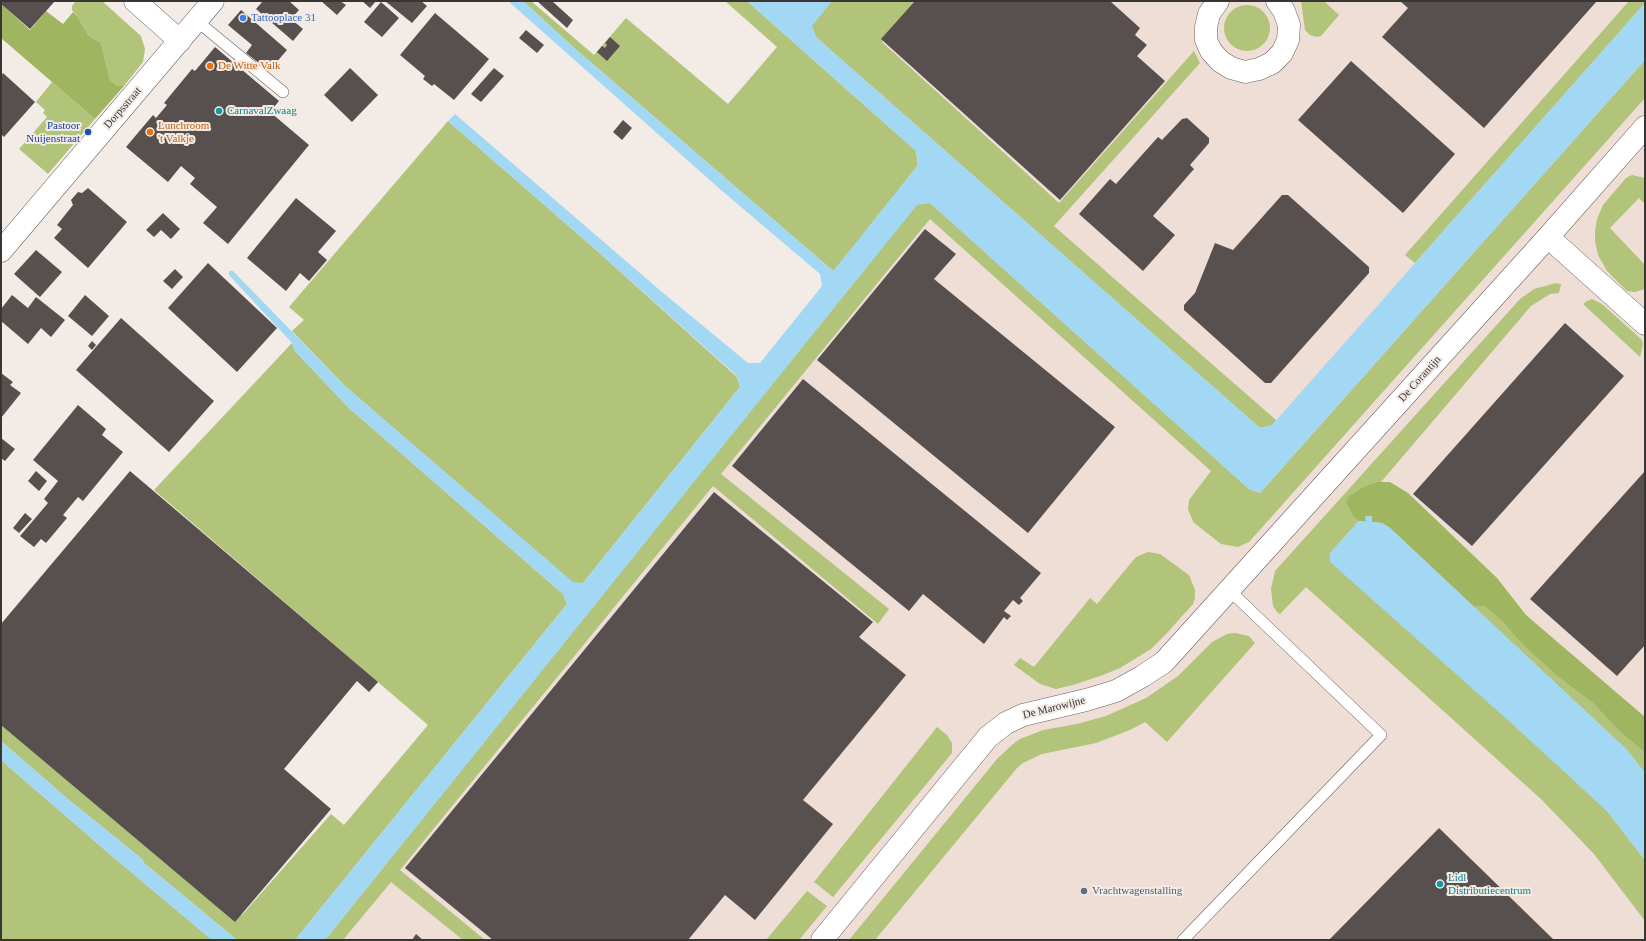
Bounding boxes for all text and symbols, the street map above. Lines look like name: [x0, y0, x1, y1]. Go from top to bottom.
place label: Tattooplace 31: [251, 11, 316, 25]
marker: Tattooplace 31: [238, 13, 248, 23]
place label: De Witte Valk: [218, 59, 280, 73]
marker: De Witte Valk: [205, 61, 215, 71]
street label: Dorpsstraat: [101, 85, 145, 131]
place label: CarnavalZwaag: [227, 104, 297, 118]
marker: CarnavalZwaag: [214, 106, 224, 116]
place label: Pastoor Nuijenstraat: [26, 119, 80, 145]
place label: Lunchroom 't Valkje: [158, 119, 209, 145]
marker: Pastoor Nuijenstraat: [83, 127, 93, 137]
marker: Lunchroom 't Valkje: [145, 127, 155, 137]
street label: De Corantijn: [1396, 353, 1444, 405]
street label: De Marowijne: [1021, 694, 1087, 722]
place label: Lidl Distributiecentrum: [1448, 871, 1531, 897]
marker: Lidl Distributiecentrum: [1435, 879, 1445, 889]
place label: Vrachtwagenstalling: [1092, 884, 1182, 898]
marker: Vrachtwagenstalling: [1079, 886, 1089, 896]

